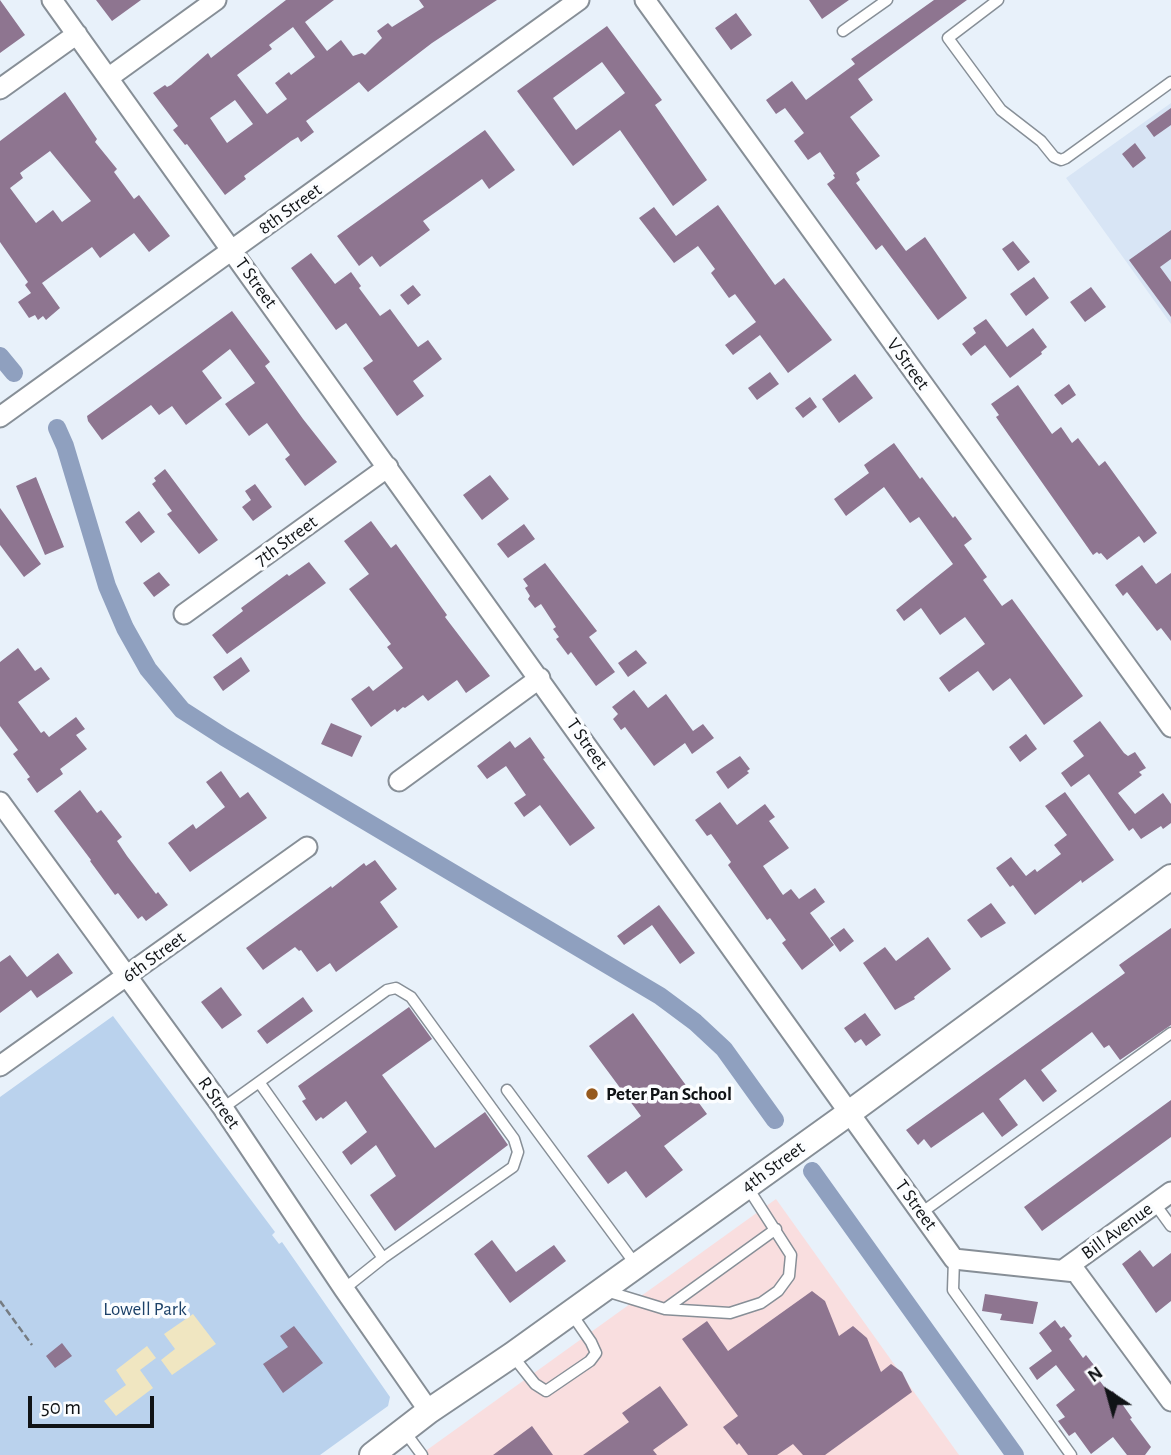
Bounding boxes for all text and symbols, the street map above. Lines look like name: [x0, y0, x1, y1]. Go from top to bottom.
street label: 8th Street: [254, 178, 326, 240]
street label: T Street: [230, 253, 282, 313]
street label: V Street: [882, 334, 934, 394]
street label: 7th Street: [250, 511, 322, 571]
street label: T Street: [561, 714, 613, 774]
street label: 6th Street: [118, 926, 190, 988]
street label: R Street: [193, 1073, 245, 1133]
place label: Peter Pan School: [606, 1083, 732, 1105]
marker: Peter Pan School: [584, 1086, 600, 1102]
street label: 4th Street: [737, 1136, 809, 1198]
street label: T Street: [890, 1175, 942, 1235]
street label: Bill Avenue: [1077, 1197, 1157, 1265]
park label: Lowell Park: [103, 1298, 187, 1320]
north arrow: [1073, 1357, 1143, 1427]
text: N: [1084, 1363, 1106, 1386]
scale bar: [32, 1382, 158, 1426]
text: 50 m: [41, 1397, 81, 1418]

